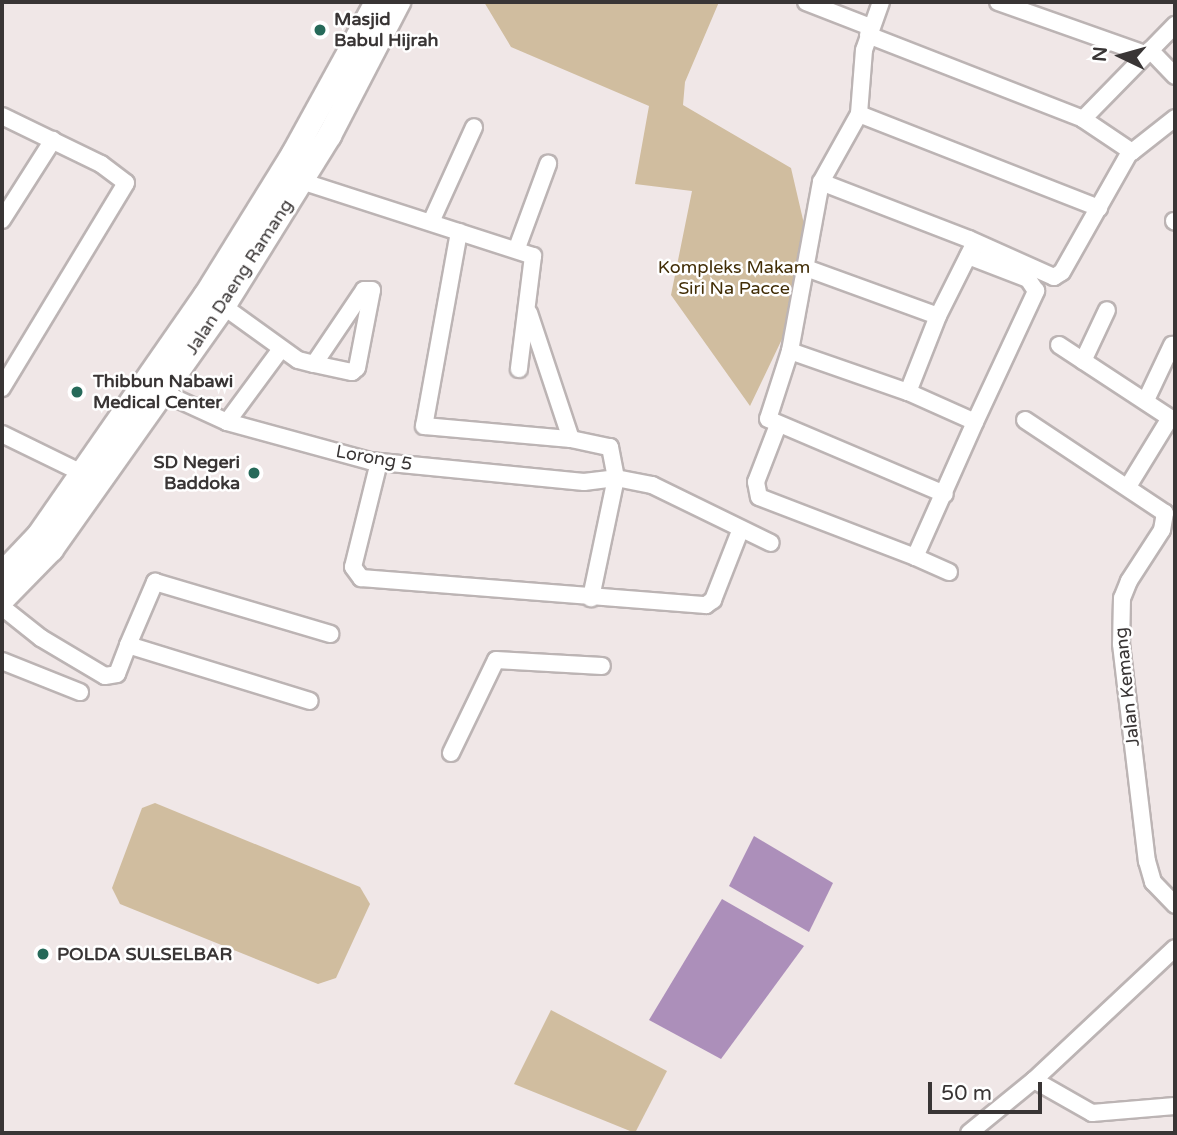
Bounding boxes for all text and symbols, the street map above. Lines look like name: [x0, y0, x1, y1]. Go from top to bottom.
place label: Masjid Babul Hijrah: [334, 9, 439, 52]
north arrow: [1086, 21, 1156, 91]
marker: Masjid Babul Hijrah: [312, 22, 328, 38]
text: N: [1088, 46, 1112, 63]
street label: Jalan Daeng Ramang: [181, 195, 297, 359]
park label: Kompleks Makam Siri Na Pacce: [658, 257, 810, 300]
place label: Thibbun Nabawi Medical Center: [93, 371, 233, 414]
marker: Thibbun Nabawi Medical Center: [67, 382, 87, 402]
street label: Lorong 5: [334, 441, 414, 475]
place label: SD Negeri Baddoka: [153, 452, 240, 494]
marker: SD Negeri Baddoka: [246, 465, 262, 481]
street label: Jalan Kemang: [1110, 626, 1144, 748]
place label: POLDA SULSELBAR: [57, 943, 232, 965]
marker: POLDA SULSELBAR: [35, 946, 51, 962]
scale bar: [932, 1068, 1046, 1112]
text: 50 m: [941, 1081, 992, 1106]

